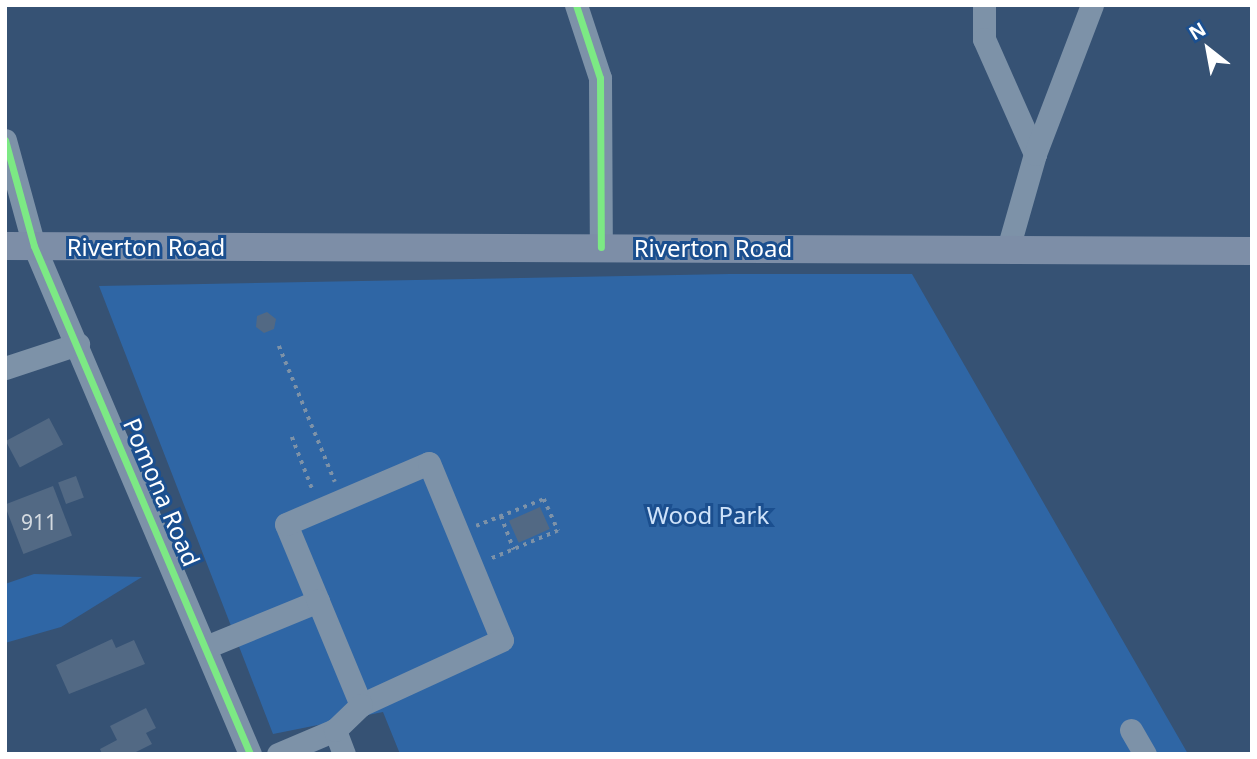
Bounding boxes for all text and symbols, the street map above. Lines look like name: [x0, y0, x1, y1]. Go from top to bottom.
north arrow: [1173, 14, 1243, 84]
text: N: [1184, 16, 1210, 46]
street label: Riverton Road: [67, 233, 225, 261]
street label: Riverton Road: [634, 234, 792, 262]
street label: Pomona Road: [118, 414, 206, 570]
park label: Wood Park: [647, 501, 769, 529]
house number: 911: [21, 509, 57, 535]

